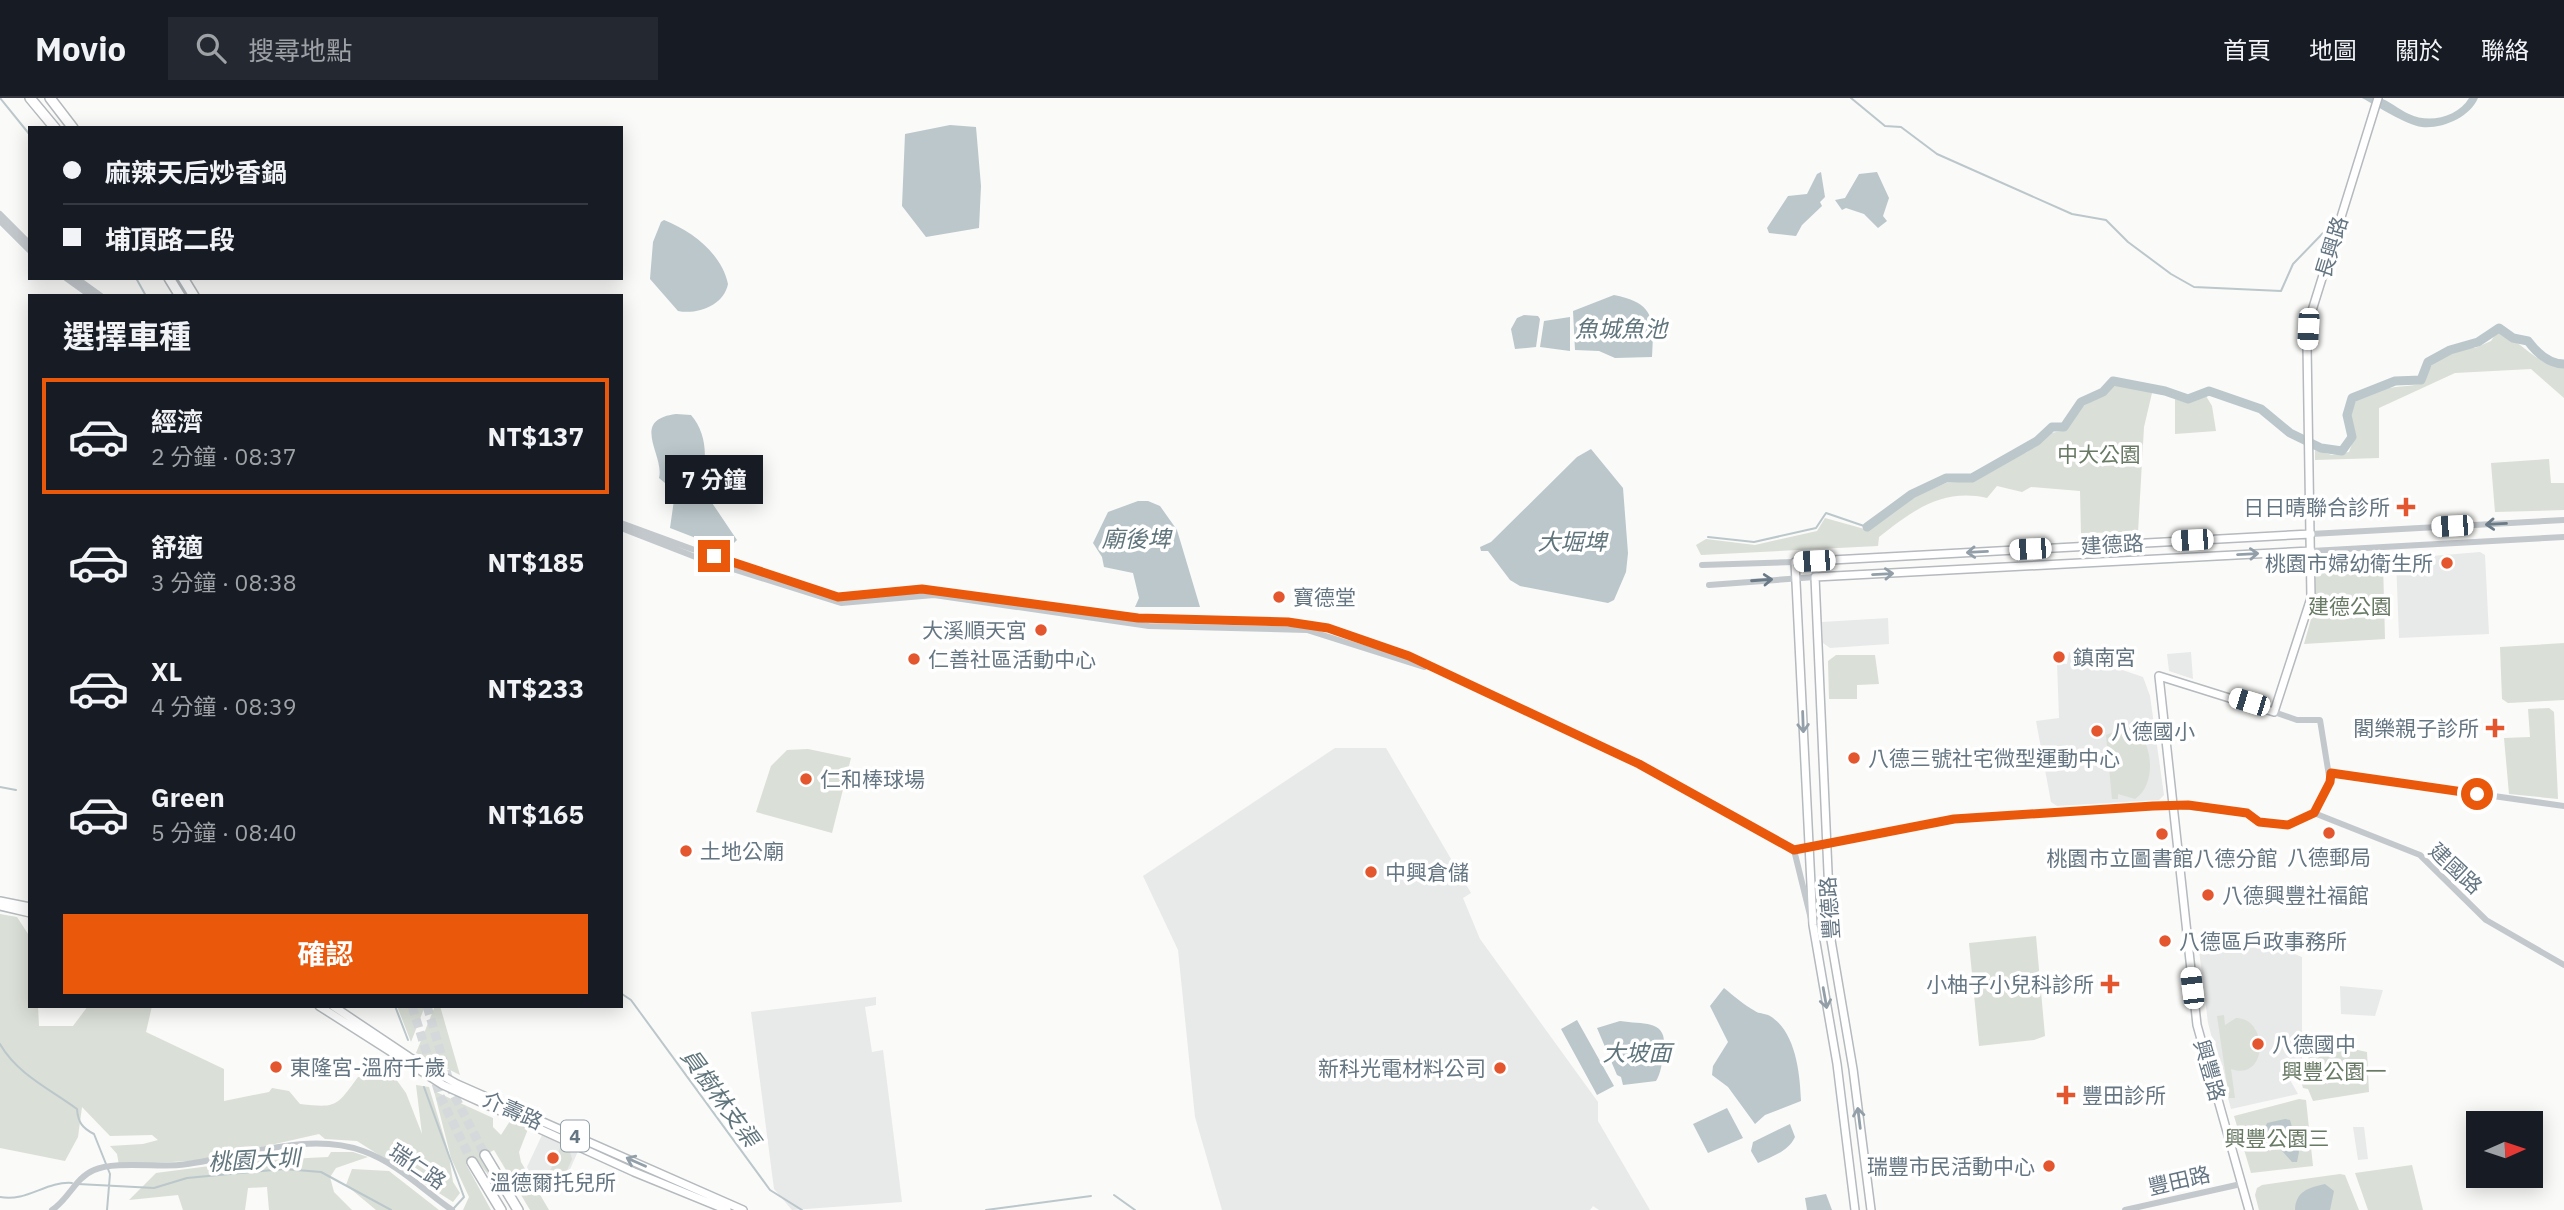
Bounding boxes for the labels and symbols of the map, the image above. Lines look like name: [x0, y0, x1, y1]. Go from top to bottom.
street label: 長興路: [2308, 213, 2354, 281]
car: [2297, 307, 2320, 351]
water label: 魚城魚池: [1575, 313, 1669, 343]
park label: 中大公園: [2057, 440, 2141, 468]
callout: 7 分鐘: [665, 454, 763, 504]
place label: 日日晴聯合診所: [2243, 493, 2390, 521]
marker: 日日晴聯合診所: [2396, 497, 2416, 517]
car: [2431, 514, 2474, 538]
one-way arrow: [2485, 518, 2508, 531]
water label: 廟後埤: [1102, 523, 1174, 553]
water label: 大堀埤: [1538, 526, 1610, 556]
street label: 建德路: [2080, 528, 2144, 560]
car: [2171, 528, 2214, 552]
car: [2009, 537, 2052, 561]
route end: [698, 540, 730, 572]
one-way arrow: [1966, 546, 1989, 559]
one-way arrow: [2236, 547, 2259, 560]
car: [1793, 549, 1836, 573]
place label: 桃園市婦幼衛生所: [2265, 549, 2433, 577]
marker: 桃園市婦幼衛生所: [2439, 555, 2455, 571]
one-way arrow: [1871, 567, 1894, 580]
one-way arrow: [1750, 573, 1773, 586]
place label: 寶德堂: [1293, 583, 1356, 611]
marker: 寶德堂: [1271, 589, 1287, 605]
park label: 建德公園: [2308, 592, 2392, 620]
place label: 大溪順天宮: [922, 616, 1027, 644]
marker: 大溪順天宮: [1033, 622, 1049, 638]
place label: 鎮南宮: [2073, 643, 2136, 671]
place label: 仁善社區活動中心: [928, 645, 1096, 673]
marker: 鎮南宮: [2051, 649, 2067, 665]
marker: 仁善社區活動中心: [906, 651, 922, 667]
car: [2226, 686, 2273, 718]
one-way arrow: [1796, 710, 1809, 733]
place label: 閣樂親子診所: [2353, 714, 2479, 742]
place label: 八德國小: [2111, 717, 2195, 745]
marker: 閣樂親子診所: [2485, 718, 2505, 738]
marker: 八德國小: [2089, 723, 2105, 739]
place label: 八德三號社宅微型運動中心: [1868, 744, 2120, 772]
marker: 八德三號社宅微型運動中心: [1846, 750, 1862, 766]
place label: 仁和棒球場: [820, 765, 925, 793]
marker: 仁和棒球場: [798, 771, 814, 787]
route start: [2461, 778, 2493, 810]
marker: 八德郵局: [2321, 825, 2337, 841]
marker: 桃園市立圖書館八德分館: [2154, 826, 2170, 842]
street label: 建國路: [2423, 836, 2489, 900]
place label: 土地公廟: [700, 837, 784, 865]
marker: 土地公廟: [678, 843, 694, 859]
place label: 八德郵局: [2287, 843, 2371, 871]
place label: 桃園市立圖書館八德分館: [2047, 844, 2278, 872]
place label: 中興倉儲: [1385, 858, 1469, 886]
marker: 中興倉儲: [1363, 864, 1379, 880]
street label: 豐德路: [1813, 876, 1845, 940]
place label: 八德興豐社福館: [2222, 881, 2369, 909]
marker: 八德興豐社福館: [2200, 887, 2216, 903]
place label: 八德區戶政事務所: [2179, 927, 2347, 955]
marker: 八德區戶政事務所: [2157, 933, 2173, 949]
car: [2180, 966, 2205, 1010]
place label: 小柚子小兒科診所: [1926, 970, 2094, 998]
marker: 小柚子小兒科診所: [2100, 974, 2120, 994]
one-way arrow: [1819, 986, 1832, 1009]
place label: 八德國中: [2272, 1030, 2356, 1058]
street label: 興豐路: [2188, 1036, 2232, 1104]
marker: 八德國中: [2250, 1036, 2266, 1052]
water label: 大坡面: [1603, 1037, 1676, 1067]
water label: 員樹林支渠: [675, 1042, 769, 1155]
place label: 東隆宮-溫府千歲: [290, 1053, 445, 1081]
place label: 新科光電材料公司: [1318, 1054, 1486, 1082]
park label: 興豐公園一: [2282, 1057, 2387, 1085]
marker: 東隆宮-溫府千歲: [268, 1059, 284, 1075]
marker: 新科光電材料公司: [1492, 1060, 1508, 1076]
place label: 豐田診所: [2082, 1081, 2166, 1109]
street label: 介壽路: [479, 1084, 547, 1136]
marker: 豐田診所: [2056, 1085, 2076, 1105]
one-way arrow: [1852, 1107, 1865, 1130]
north arrow: [2466, 1111, 2543, 1188]
road number: 4: [561, 1120, 589, 1152]
park label: 興豐公園三: [2225, 1124, 2330, 1152]
street label: 瑞仁路: [384, 1137, 452, 1195]
water label: 桃園大圳: [207, 1141, 304, 1176]
marker: 溫德爾托兒所: [545, 1150, 561, 1166]
place label: 瑞豐市民活動中心: [1867, 1152, 2035, 1180]
one-way arrow: [626, 1155, 647, 1168]
marker: 瑞豐市民活動中心: [2041, 1158, 2057, 1174]
street label: 豐田路: [2145, 1159, 2213, 1201]
place label: 溫德爾托兒所: [490, 1168, 616, 1196]

